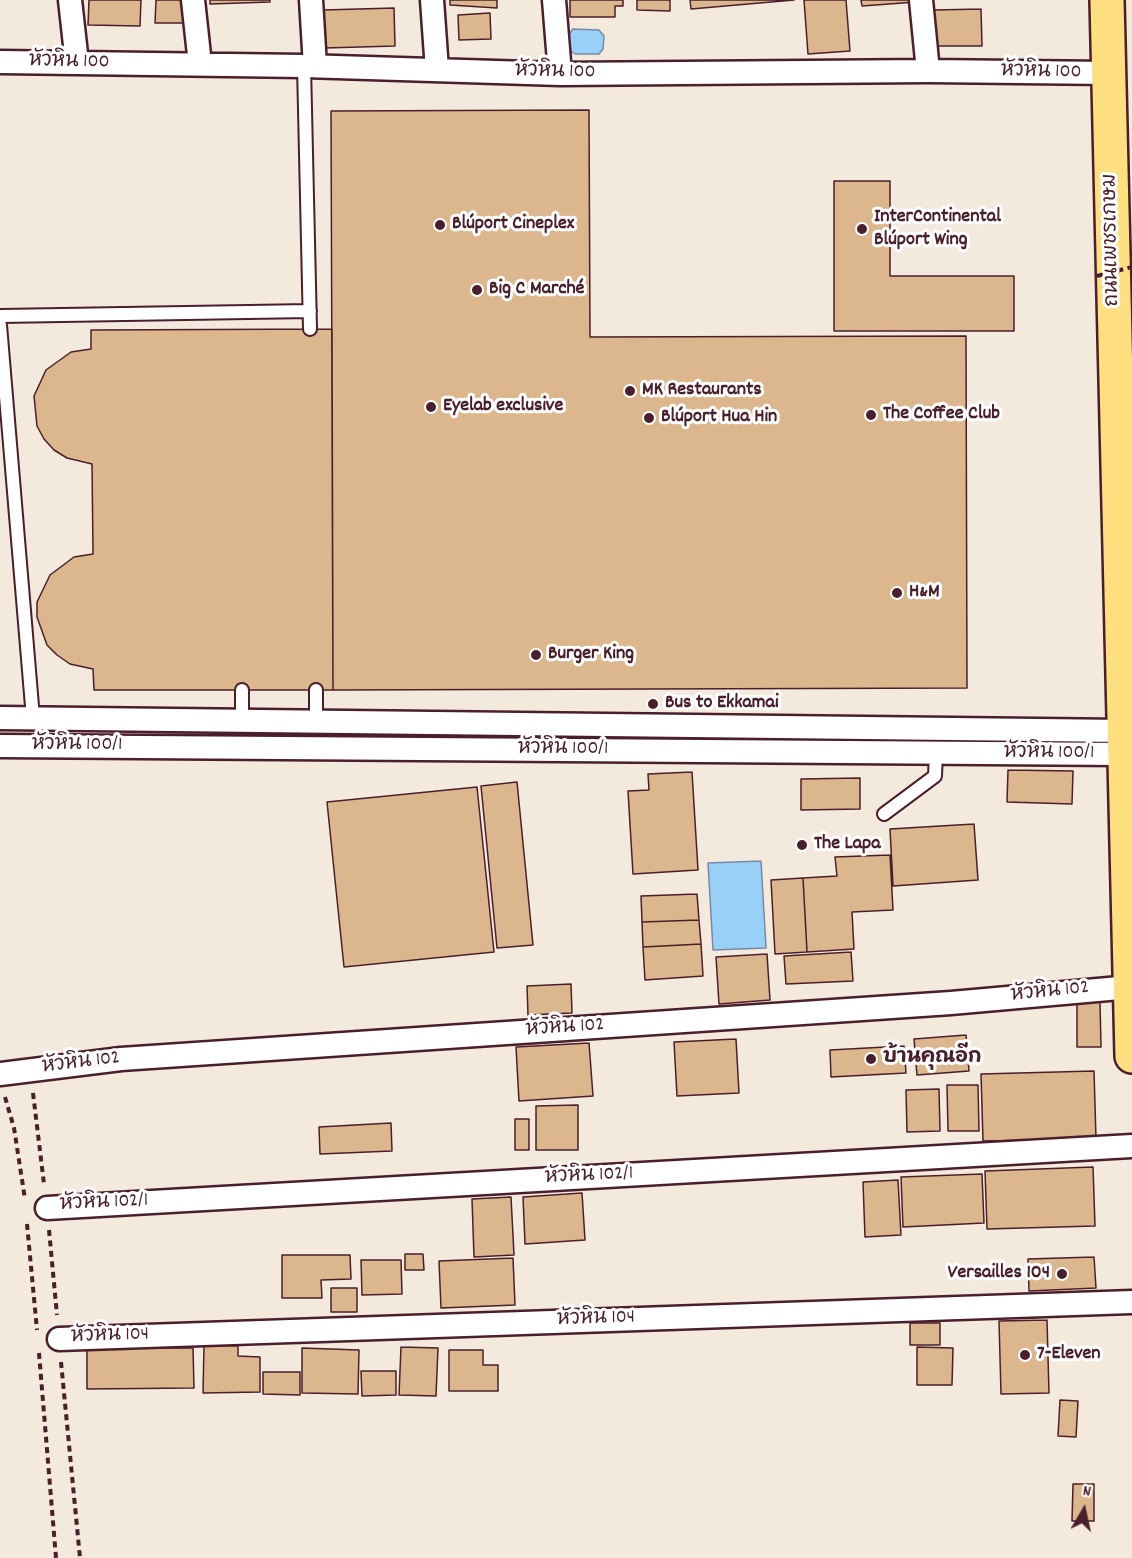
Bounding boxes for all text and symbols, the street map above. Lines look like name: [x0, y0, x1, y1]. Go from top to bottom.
street label: หัวหิน 100: [28, 50, 110, 76]
street label: หัวหิน 100: [514, 60, 596, 86]
street label: หัวหิน 100: [1000, 60, 1082, 86]
street label: ถนนเพชรเกษม: [1100, 173, 1126, 307]
place label: InterContinental Blúport Wing: [874, 206, 1001, 253]
place label: Blúport Cineplex: [452, 213, 574, 237]
marker: Blúport Cineplex: [433, 218, 447, 232]
marker: InterContinental Blúport Wing: [855, 222, 869, 236]
place label: Big C Marché: [489, 278, 584, 302]
marker: Big C Marché: [470, 283, 484, 297]
place label: MK Restaurants: [642, 379, 762, 403]
marker: MK Restaurants: [623, 384, 637, 398]
place label: Eyelab exclusive: [443, 395, 563, 419]
marker: Eyelab exclusive: [424, 400, 438, 414]
place label: The Coffee Club: [883, 403, 1000, 427]
place label: Blúport Hua Hin: [661, 406, 777, 430]
marker: The Coffee Club: [864, 408, 878, 422]
marker: Blúport Hua Hin: [642, 411, 656, 425]
place label: H&M: [909, 581, 940, 605]
marker: H&M: [890, 586, 904, 600]
place label: Burger King: [548, 643, 634, 667]
marker: Burger King: [529, 648, 543, 662]
place label: Bus to Ekkamai: [665, 692, 779, 716]
marker: Bus to Ekkamai: [646, 697, 660, 711]
street label: หัวหิน 100/1: [32, 734, 122, 758]
street label: หัวหิน 100/1: [518, 738, 608, 762]
street label: หัวหิน 100/1: [1004, 742, 1094, 766]
place label: The Lapa: [814, 833, 881, 857]
marker: The Lapa: [795, 838, 809, 852]
street label: หัวหิน 102: [1010, 977, 1090, 1009]
street label: หัวหิน 102: [525, 1014, 605, 1044]
street label: หัวหิน 102: [41, 1047, 121, 1081]
place label: บ้านคุณอีก: [883, 1047, 982, 1071]
marker: บ้านคุณอีก: [864, 1052, 878, 1066]
street label: หัวหิน 102/1: [544, 1163, 634, 1191]
street label: หัวหิน 102/1: [59, 1190, 149, 1218]
place label: Versailles 104: [948, 1262, 1050, 1286]
marker: Versailles 104: [1055, 1267, 1069, 1281]
street label: หัวหิน 104: [557, 1307, 635, 1333]
street label: หัวหิน 104: [71, 1324, 149, 1350]
place label: 7-Eleven: [1037, 1343, 1101, 1367]
marker: 7-Eleven: [1018, 1348, 1032, 1362]
north arrow: [1054, 1480, 1114, 1540]
text: N: [1081, 1480, 1093, 1504]

